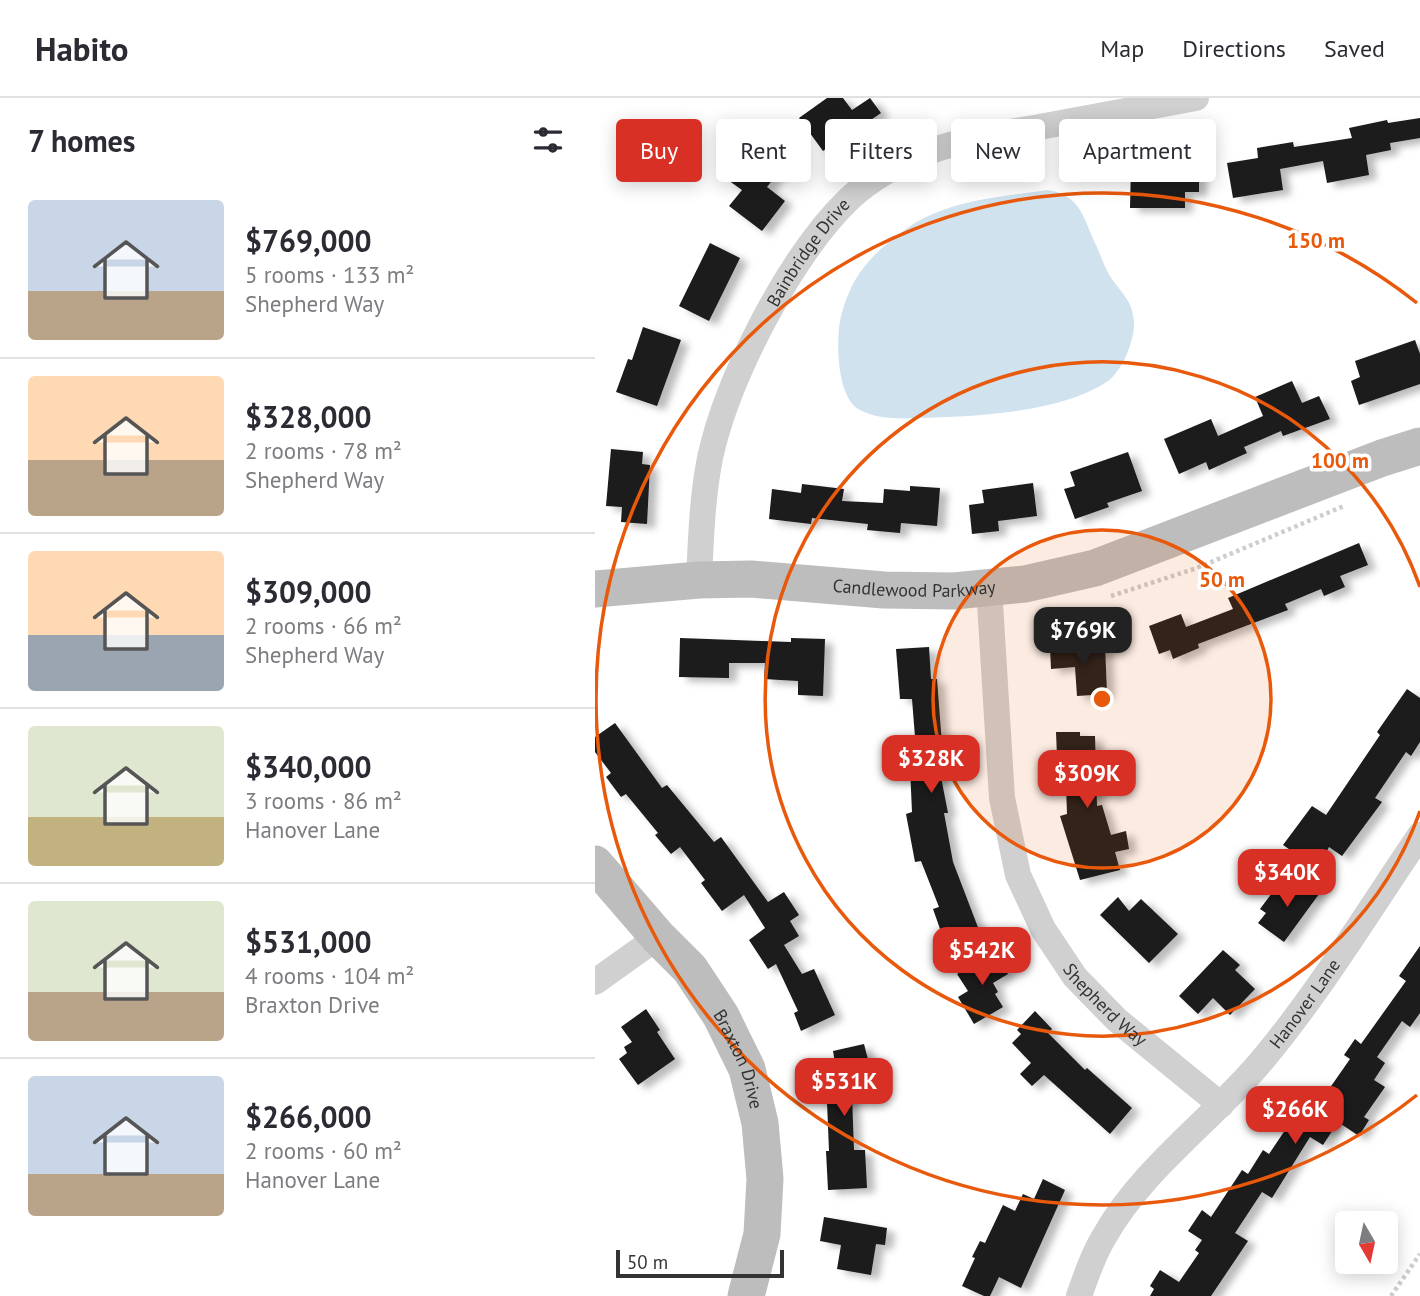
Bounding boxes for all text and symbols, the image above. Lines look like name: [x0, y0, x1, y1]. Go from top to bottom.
text: Habito: [35, 27, 129, 70]
text: Map: [1100, 33, 1144, 64]
text: Directions: [1182, 33, 1286, 64]
text: Saved: [1324, 33, 1385, 64]
chip: Buy: [616, 119, 702, 182]
chip: Rent: [716, 119, 811, 182]
chip: Filters: [825, 119, 937, 182]
chip: New: [951, 119, 1045, 182]
chip: Apartment: [1059, 119, 1216, 182]
text: 7 homes: [28, 121, 136, 160]
icon: filters: [529, 121, 567, 159]
street label: Bainbridge Drive: [761, 193, 855, 311]
text: $769,000: [245, 221, 372, 260]
text: 150 m: [1287, 227, 1345, 254]
icon: home: [84, 228, 168, 312]
text: 5 rooms · 133 m²: [245, 260, 414, 289]
text: Shepherd Way: [245, 289, 384, 318]
text: $328,000: [245, 397, 372, 436]
icon: home: [84, 404, 168, 488]
text: 2 rooms · 78 m²: [245, 436, 402, 465]
text: 100 m: [1311, 447, 1369, 474]
text: Shepherd Way: [245, 465, 384, 494]
text: 50 m: [1199, 566, 1245, 593]
text: $309,000: [245, 572, 372, 611]
street label: Candlewood Parkway: [832, 574, 997, 602]
icon: home: [84, 579, 168, 663]
pin: $769K: [1034, 608, 1132, 667]
text: 2 rooms · 66 m²: [245, 611, 402, 640]
text: $769K: [1050, 615, 1116, 644]
text: Shepherd Way: [245, 640, 384, 669]
centre of rings: [1090, 687, 1114, 711]
pin: $328K: [882, 736, 980, 795]
text: $328K: [898, 743, 964, 772]
text: $340,000: [245, 747, 372, 786]
pin: $309K: [1038, 750, 1136, 810]
icon: home: [84, 754, 168, 838]
text: $309K: [1054, 758, 1120, 787]
text: 3 rooms · 86 m²: [245, 786, 402, 815]
text: Hanover Lane: [245, 815, 380, 844]
pin: $340K: [1238, 850, 1336, 909]
text: $340K: [1254, 857, 1320, 886]
text: $531,000: [245, 922, 372, 961]
pin: $542K: [933, 928, 1031, 987]
icon: home: [84, 929, 168, 1013]
text: $542K: [949, 935, 1015, 964]
street label: Hanover Lane: [1264, 954, 1345, 1053]
street label: Shepherd Way: [1058, 959, 1152, 1051]
text: 4 rooms · 104 m²: [245, 961, 414, 990]
text: Braxton Drive: [245, 990, 380, 1019]
street label: Braxton Drive: [709, 1005, 768, 1111]
pin: $531K: [795, 1058, 893, 1118]
text: $531K: [811, 1066, 877, 1095]
pin: $266K: [1246, 1086, 1344, 1146]
text: $266K: [1262, 1094, 1328, 1123]
text: $266,000: [245, 1097, 372, 1136]
icon: home: [84, 1104, 168, 1188]
text: 2 rooms · 60 m²: [245, 1136, 402, 1165]
text: Hanover Lane: [245, 1165, 380, 1194]
north arrow: [1335, 1211, 1398, 1274]
map controls: [1335, 1211, 1398, 1274]
scale bar: [616, 1247, 784, 1279]
text: 50 m: [627, 1250, 668, 1274]

